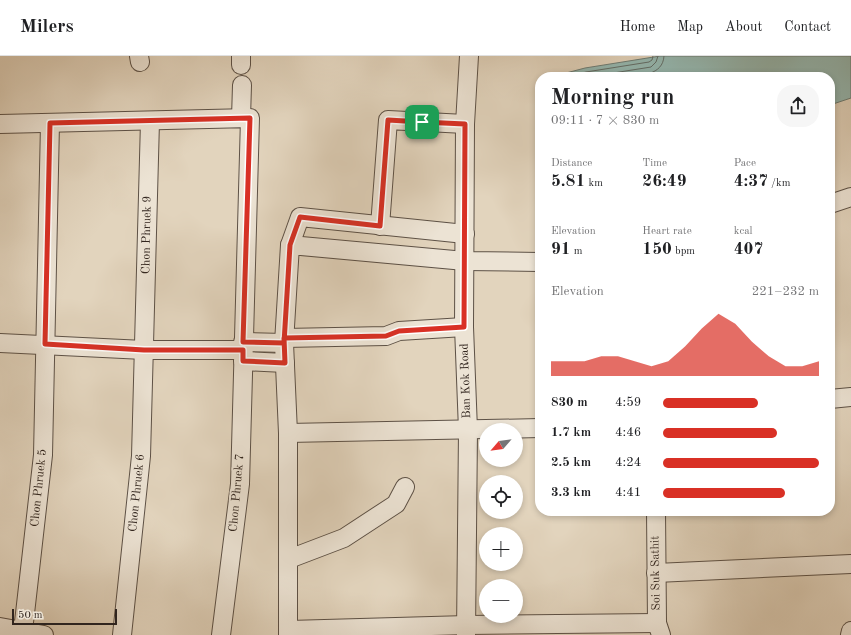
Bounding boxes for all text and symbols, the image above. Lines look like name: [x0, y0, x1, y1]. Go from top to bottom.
text: Milers: [20, 18, 74, 37]
text: Home: [620, 20, 655, 34]
text: Map: [677, 20, 703, 34]
text: About: [725, 20, 762, 34]
text: Contact: [784, 20, 831, 34]
button: share: [777, 85, 819, 127]
text: Morning run: [551, 87, 674, 109]
pin: [405, 105, 439, 139]
icon: arrive: [411, 111, 433, 133]
text: 09:11 · 7 × 830 m: [551, 114, 659, 127]
text: Distance: [551, 158, 592, 169]
text: Time: [642, 158, 667, 169]
text: Pace: [734, 158, 756, 169]
text: 5.81: [551, 173, 585, 190]
text: 26:49: [642, 173, 687, 190]
text: 4:37: [734, 173, 768, 190]
text: km: [585, 178, 603, 189]
text: /km: [768, 178, 790, 189]
street label: Chon Phruek 9: [140, 196, 154, 274]
text: Elevation: [551, 226, 596, 237]
text: Heart rate: [642, 226, 692, 237]
text: kcal: [734, 226, 753, 237]
text: 91: [551, 241, 571, 258]
text: 150: [642, 241, 672, 258]
text: 407: [734, 241, 763, 258]
text: m: [571, 246, 583, 257]
text: bpm: [672, 246, 695, 257]
text: Elevation: [551, 285, 604, 298]
text: 221–232 m: [752, 285, 819, 298]
street label: Ban Kok Road: [459, 343, 473, 419]
text: 830 m: [551, 396, 588, 409]
text: 4:59: [615, 396, 641, 409]
north arrow: [479, 423, 523, 467]
map controls: [479, 423, 523, 623]
text: 1.7 km: [551, 426, 591, 439]
text: 4:46: [615, 426, 641, 439]
street label: Chon Phruek 5: [28, 448, 49, 528]
street label: Chon Phruek 6: [127, 453, 147, 533]
street label: Chon Phruek 7: [228, 453, 246, 533]
text: 2.5 km: [551, 456, 591, 469]
text: 4:24: [615, 456, 641, 469]
button: locate: [479, 475, 523, 519]
text: 3.3 km: [551, 486, 591, 499]
text: 4:41: [615, 486, 641, 499]
button: +: [479, 527, 523, 571]
street label: Soi Suk Sathit: [649, 535, 663, 611]
button: −: [479, 579, 523, 623]
scale bar: [12, 607, 117, 626]
text: 50 m: [18, 610, 43, 621]

